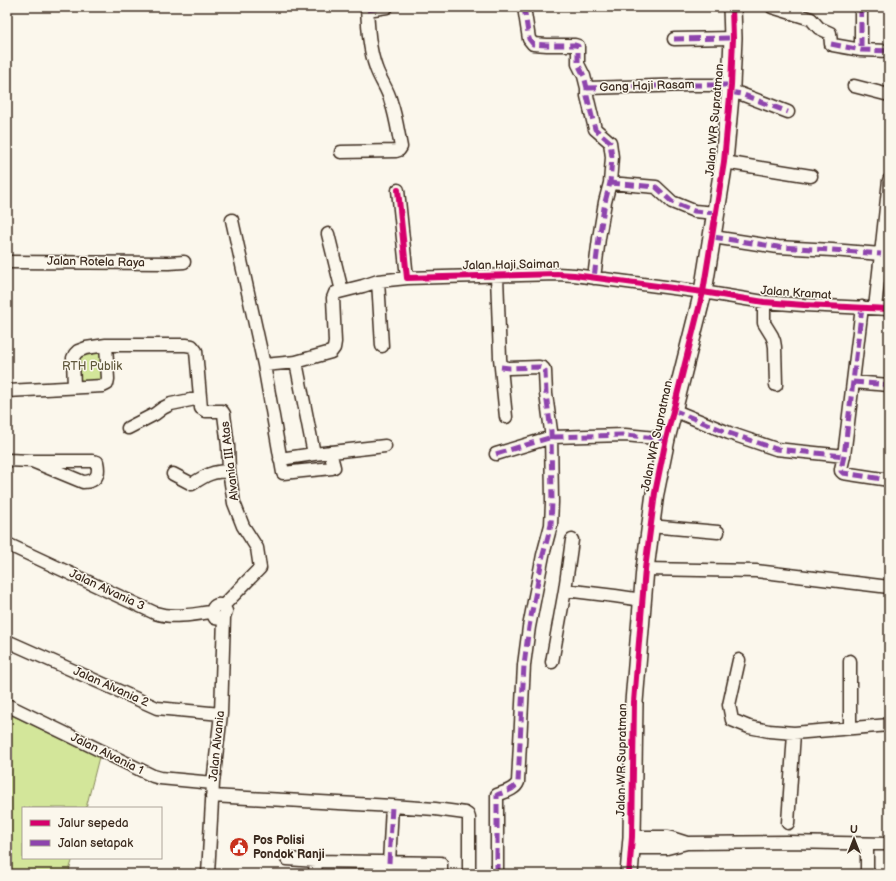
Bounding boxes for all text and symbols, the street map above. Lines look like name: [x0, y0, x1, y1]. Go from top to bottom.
street label: Jalan WR Supratman: [703, 63, 727, 177]
street label: Gang Haji Rasam: [599, 77, 695, 95]
street label: Jalan Rotela Raya: [47, 254, 145, 270]
street label: Jalan Haji Saiman: [462, 257, 560, 273]
street label: Jalan Kramat: [760, 283, 832, 303]
park label: RTH Publik: [62, 359, 122, 374]
street label: Jalan WR Supratman: [638, 379, 676, 493]
street label: Alvania III Atas: [218, 420, 242, 502]
street label: Jalan Alvania 3: [67, 566, 147, 614]
street label: Jalan Alvania 2: [71, 664, 151, 710]
street label: Jalan WR Supratman: [614, 703, 630, 817]
street label: Jalan Alvania: [206, 710, 228, 782]
street label: Jalan Alvania 1: [68, 730, 146, 778]
legend: [22, 807, 162, 859]
text: Jalur sepeda: [58, 816, 129, 831]
north arrow: [834, 819, 874, 859]
text: U: [850, 823, 858, 836]
place label: Pos Polisi Pondok Ranji: [253, 833, 325, 862]
text: Jalan setapak: [58, 836, 133, 851]
public building icon: Pos Polisi Pondok Ranji: [228, 836, 250, 858]

